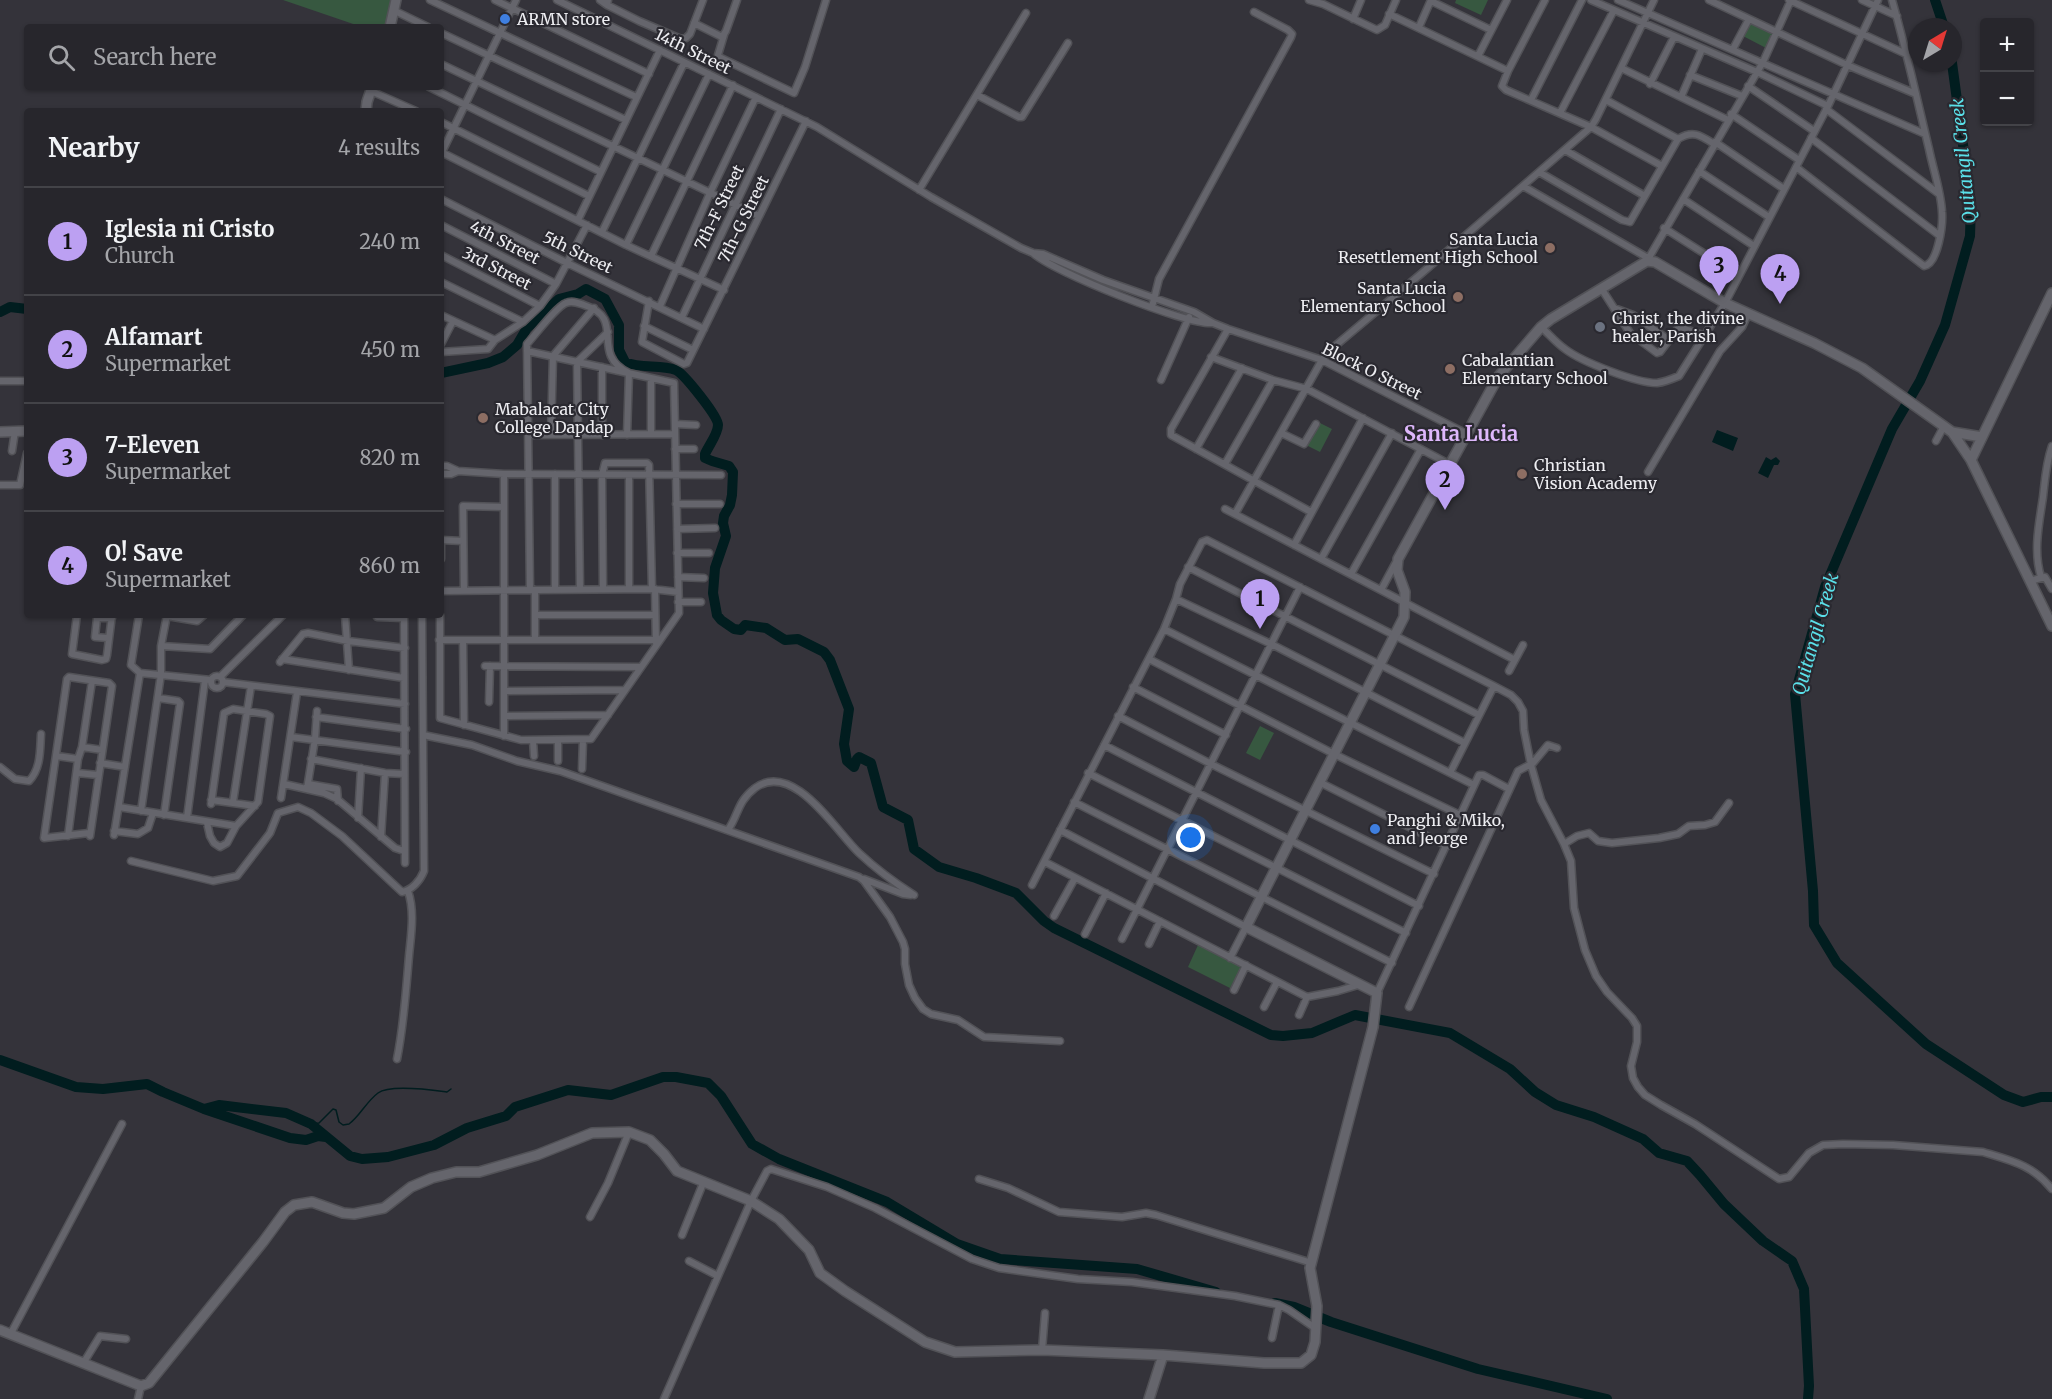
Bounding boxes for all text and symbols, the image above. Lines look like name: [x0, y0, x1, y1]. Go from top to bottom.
place label: ARMN store: [516, 9, 610, 29]
marker: ARMN store: [498, 12, 512, 26]
north arrow: [1908, 18, 1962, 72]
map controls: [1980, 18, 2034, 126]
button: +: [1980, 18, 2034, 72]
search box: [24, 24, 444, 90]
street label: 14th Street: [652, 24, 735, 78]
icon: search: [45, 41, 78, 74]
text: Search here: [93, 43, 216, 71]
button: −: [1980, 72, 2034, 126]
water label: Quitangil Creek: [1945, 97, 1981, 225]
text: Nearby: [48, 131, 140, 164]
text: 4 results: [338, 135, 420, 160]
street label: 7th-F Street: [690, 161, 748, 253]
street label: 7th-G Street: [713, 171, 773, 266]
text: Iglesia ni Cristo: [105, 215, 274, 243]
street label: 4th Street: [467, 216, 544, 268]
street label: 5th Street: [540, 227, 617, 278]
text: 1: [63, 229, 72, 254]
text: 240 m: [359, 229, 420, 254]
place label: Santa Lucia Resettlement High School: [1338, 229, 1538, 267]
marker: Santa Lucia Resettlement High School: [1543, 241, 1557, 255]
street label: 3rd Street: [459, 242, 536, 294]
text: Church: [105, 243, 175, 268]
pin: 3: [1700, 246, 1738, 296]
pin: 4: [1760, 254, 1800, 304]
place label: Santa Lucia Elementary School: [1300, 278, 1446, 316]
marker: Santa Lucia Elementary School: [1451, 290, 1465, 304]
place label: Christ, the divine healer, Parish: [1612, 308, 1744, 346]
marker: Christ, the divine healer, Parish: [1593, 320, 1607, 334]
text: Alfamart: [105, 323, 203, 351]
text: 2: [62, 337, 73, 362]
text: 450 m: [361, 337, 420, 362]
street label: Block O Street: [1319, 338, 1426, 404]
place label: Cabalantian Elementary School: [1462, 350, 1608, 388]
text: Supermarket: [105, 351, 231, 376]
marker: Cabalantian Elementary School: [1443, 362, 1457, 376]
place label: Mabalacat City College Dapdap: [495, 399, 613, 437]
marker: Mabalacat City College Dapdap: [476, 411, 490, 425]
district label: Santa Lucia: [1404, 421, 1518, 446]
text: 7-Eleven: [105, 431, 200, 459]
text: 3: [62, 445, 73, 470]
text: 820 m: [360, 445, 420, 470]
place label: Christian Vision Academy: [1533, 455, 1658, 493]
text: Supermarket: [105, 459, 231, 484]
pin: 2: [1426, 460, 1464, 510]
marker: Christian Vision Academy: [1515, 467, 1529, 481]
text: O! Save: [105, 539, 183, 567]
text: 4: [61, 553, 74, 578]
text: 860 m: [359, 553, 420, 578]
text: Supermarket: [105, 567, 231, 592]
water label: Quitangil Creek: [1787, 570, 1843, 698]
pin: 1: [1240, 580, 1280, 629]
place label: Panghi & Miko, and Jeorge: [1387, 810, 1505, 848]
marker: Panghi & Miko, and Jeorge: [1368, 822, 1382, 836]
your location: [1176, 823, 1205, 852]

